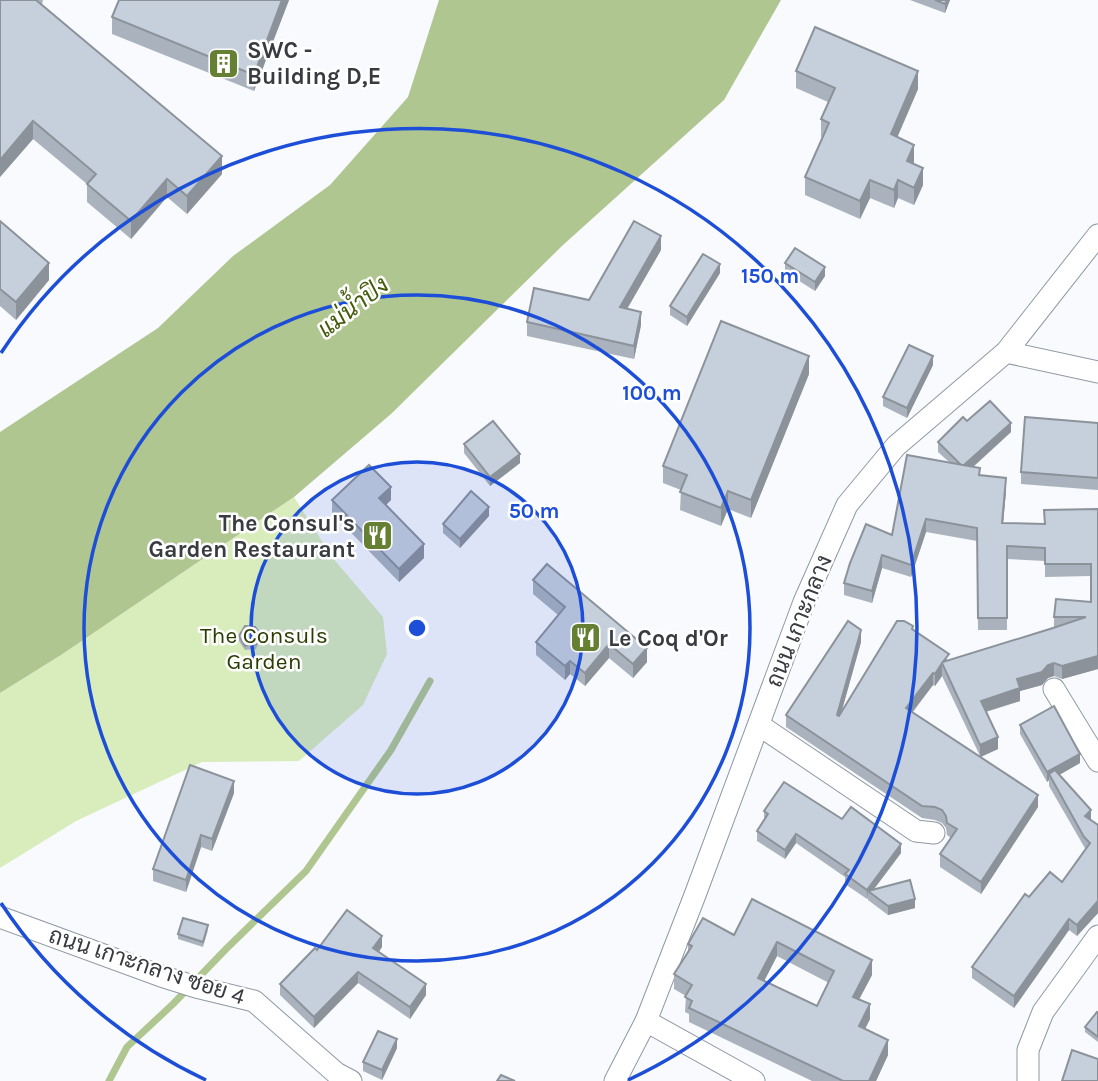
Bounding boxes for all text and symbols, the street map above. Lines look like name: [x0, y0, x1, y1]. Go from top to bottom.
place label: SWC - Building D,E: [247, 37, 381, 90]
building icon: SWC - Building D,E: [207, 46, 241, 80]
text: 150 m: [741, 264, 799, 288]
water label: แม่น้ำปิง: [308, 266, 394, 343]
text: 100 m: [622, 381, 682, 405]
text: 50 m: [509, 499, 559, 523]
place label: The Consul's Garden Restaurant: [149, 510, 355, 563]
restaurant icon: The Consul's Garden Restaurant: [361, 519, 395, 553]
street label: ถนน เกาะกลาง: [760, 551, 838, 691]
centre of rings: [405, 616, 429, 640]
restaurant icon: Le Coq d'Or: [568, 621, 602, 655]
park label: The Consuls Garden: [200, 622, 328, 675]
place label: Le Coq d'Or: [608, 625, 728, 652]
street label: ถนน เกาะกลาง ซอย 4: [45, 922, 249, 1011]

